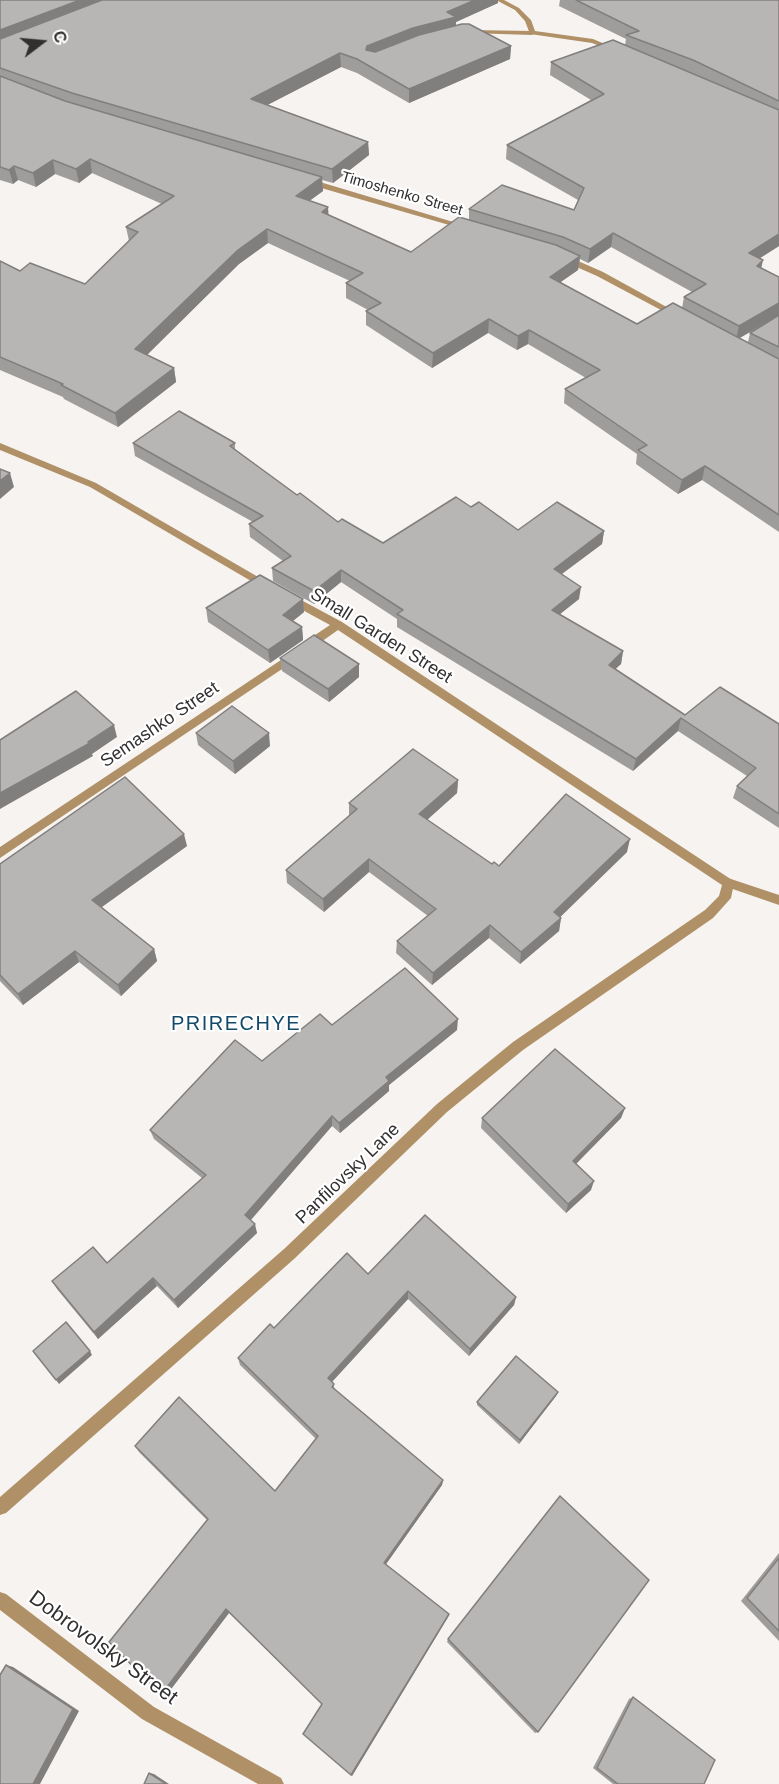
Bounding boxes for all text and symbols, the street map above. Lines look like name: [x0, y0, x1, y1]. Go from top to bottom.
north arrow: [12, 12, 72, 72]
text: С: [50, 29, 70, 45]
street label: Timoshenko Street: [339, 168, 465, 220]
street label: Small Garden Street: [306, 584, 456, 688]
street label: Semashko Street: [97, 677, 223, 773]
district label: PRIRECHYE: [171, 1012, 301, 1036]
street label: Panfilovsky Lane: [292, 1119, 404, 1229]
street label: Dobrovolsky Street: [24, 1586, 182, 1710]

